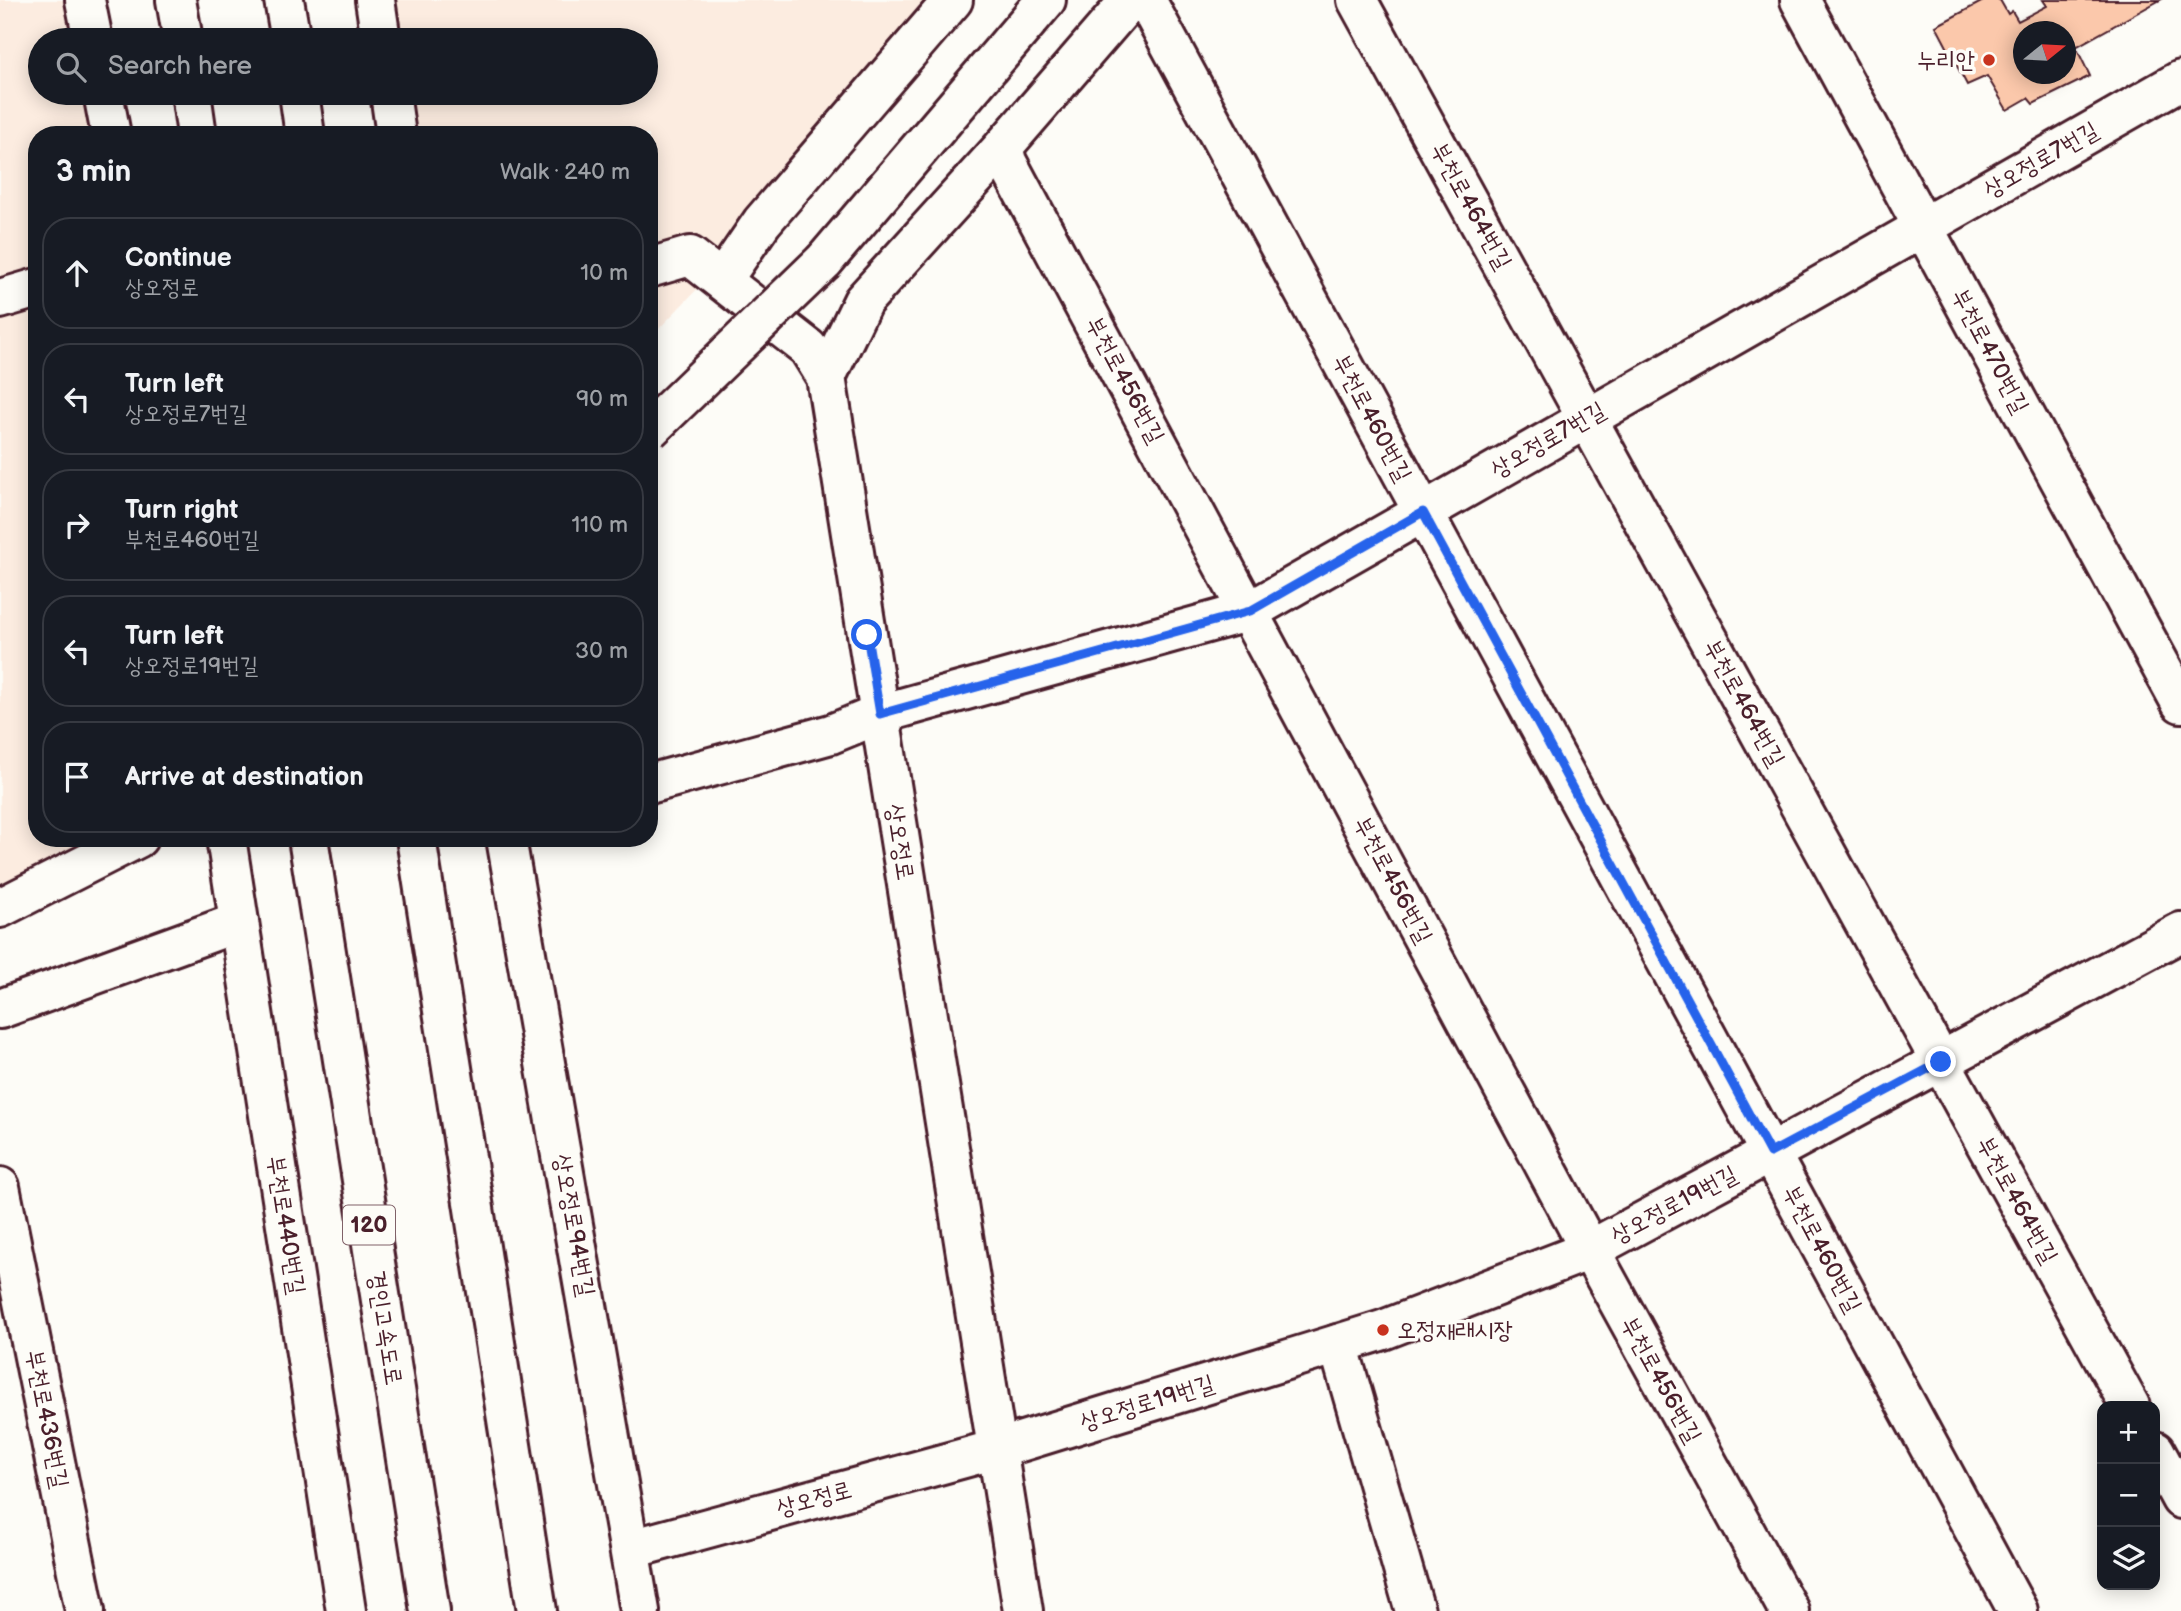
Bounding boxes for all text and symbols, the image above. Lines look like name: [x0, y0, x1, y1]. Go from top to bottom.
north arrow: [2013, 21, 2076, 84]
search box: [28, 28, 658, 105]
place label: 누리안: [1917, 46, 1975, 75]
icon: search: [52, 48, 90, 86]
text: Search here: [108, 51, 252, 82]
marker: 누리안: [1981, 52, 1997, 68]
street label: 상오정로7번길: [1978, 116, 2104, 204]
street label: 부천로464번길: [1424, 138, 1518, 274]
text: 3 min: [56, 154, 131, 190]
text: Walk · 240 m: [500, 158, 630, 186]
text: Continue: [125, 243, 232, 274]
icon: ahead: [58, 254, 96, 292]
text: 10 m: [580, 259, 628, 287]
text: 상오정로: [125, 274, 199, 302]
street label: 부천로470번길: [1945, 284, 2035, 418]
street label: 부천로456번길: [1079, 312, 1171, 448]
street label: 부천로460번길: [1326, 349, 1418, 487]
text: Turn left: [125, 369, 224, 400]
icon: left: [58, 380, 96, 418]
text: 90 m: [576, 385, 628, 413]
street label: 상오정로7번길: [1485, 396, 1611, 484]
text: 상오정로7번길: [125, 400, 247, 428]
text: Turn right: [125, 495, 238, 526]
icon: right: [58, 506, 96, 544]
text: 110 m: [571, 511, 628, 539]
text: 부천로460번길: [125, 526, 259, 554]
route start: [851, 619, 882, 650]
text: Turn left: [125, 621, 224, 652]
icon: left: [58, 632, 96, 670]
street label: 부천로464번길: [1697, 635, 1791, 771]
text: 30 m: [575, 637, 628, 665]
text: 상오정로19번길: [125, 652, 258, 680]
icon: arrive: [58, 758, 96, 796]
text: Arrive at destination: [125, 762, 364, 793]
street label: 상오정로: [880, 802, 920, 882]
street label: 부천로456번길: [1347, 812, 1439, 948]
route end: [1925, 1046, 1956, 1077]
street label: 부천로464번길: [1970, 1132, 2064, 1268]
street label: 상오정로94번길: [547, 1151, 601, 1299]
street label: 부천로440번길: [261, 1154, 311, 1296]
street label: 상오정로19번길: [1606, 1160, 1742, 1250]
street label: 부천로460번길: [1776, 1180, 1868, 1318]
road number: 120: [343, 1206, 395, 1244]
street label: 경인고속도로: [362, 1269, 408, 1387]
street label: 부천로456번길: [1614, 1312, 1708, 1448]
place label: 오정재래시장: [1397, 1316, 1513, 1345]
marker: 오정재래시장: [1375, 1322, 1391, 1338]
street label: 부천로436번길: [19, 1347, 75, 1491]
street label: 상오정로19번길: [1076, 1369, 1218, 1437]
map controls: [2097, 1401, 2160, 1590]
button: +: [2097, 1401, 2160, 1464]
button: −: [2097, 1464, 2160, 1527]
street label: 상오정로: [773, 1475, 855, 1523]
button: layers: [2097, 1527, 2160, 1590]

